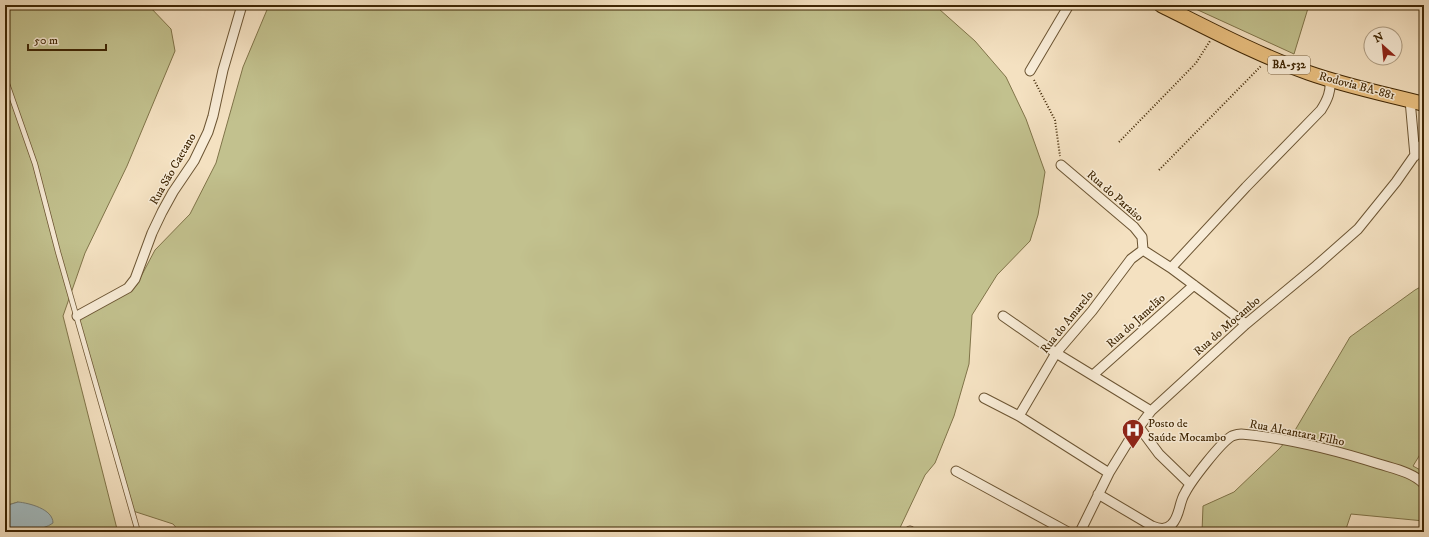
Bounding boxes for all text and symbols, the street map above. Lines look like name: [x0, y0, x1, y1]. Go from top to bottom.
scale bar: [28, 26, 106, 52]
north arrow: [1363, 26, 1403, 66]
text: N: [1372, 30, 1386, 46]
text: 50 m: [34, 33, 58, 48]
road number: BA-532: [1268, 56, 1310, 74]
street label: Rodovia BA-881: [1317, 69, 1397, 103]
street label: Rua São Caetano: [146, 130, 200, 208]
street label: Rua do Paraiso: [1084, 167, 1147, 225]
street label: Rua do Amarelo: [1037, 287, 1097, 356]
street label: Rua do Jamelão: [1103, 291, 1169, 351]
street label: Rua do Mocambo: [1191, 293, 1263, 359]
place label: Posto de Saúde Mocambo: [1148, 416, 1226, 445]
street label: Rua Alcantara Filho: [1248, 416, 1346, 450]
hospital icon: Posto de Saúde Mocambo: [1120, 417, 1146, 450]

